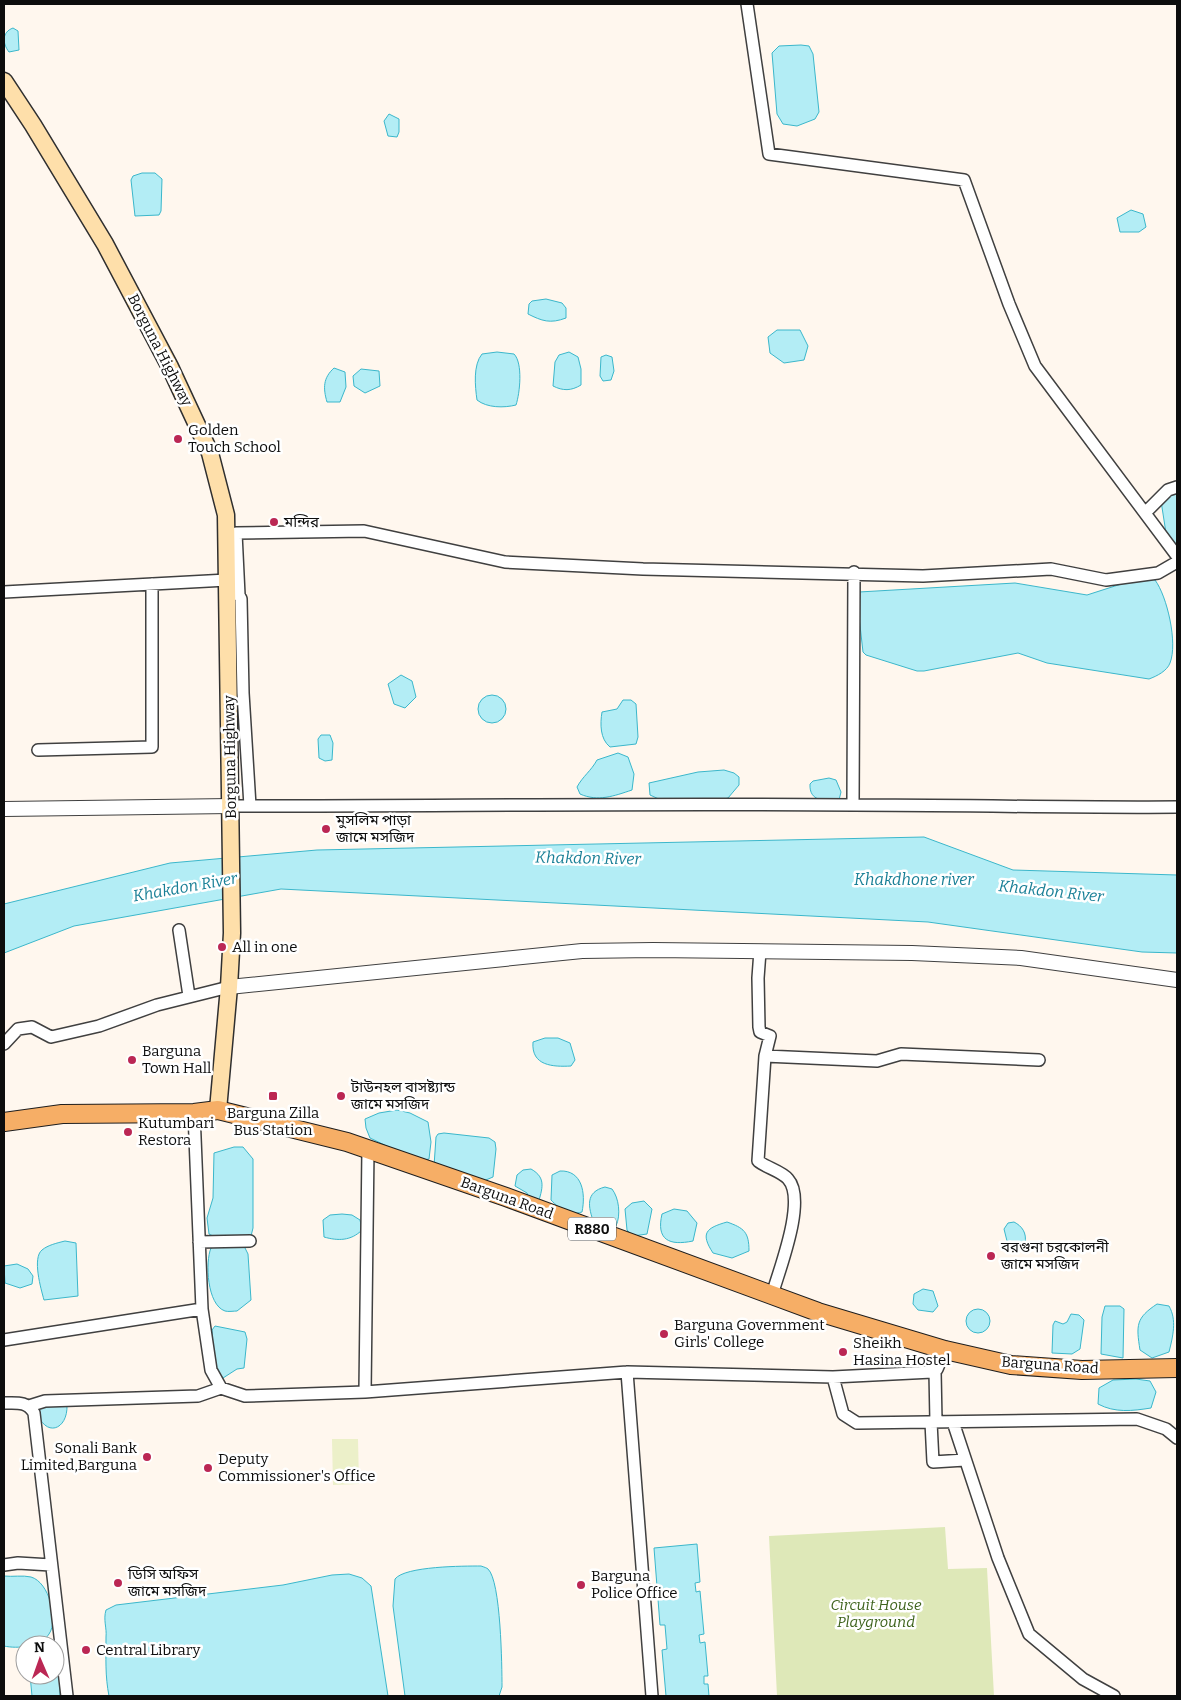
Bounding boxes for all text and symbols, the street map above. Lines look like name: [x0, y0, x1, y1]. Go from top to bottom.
street label: Borguna Highway: [124, 291, 196, 409]
place label: Golden Touch School: [188, 421, 281, 456]
marker: Golden Touch School: [172, 433, 184, 445]
place label: মন্দির: [283, 513, 320, 531]
marker: মন্দির: [268, 516, 280, 528]
street label: Borguna Highway: [220, 695, 240, 819]
place label: মুসলিম পাড়া জামে মসজিদ: [335, 811, 415, 846]
marker: মুসলিম পাড়া জামে মসজিদ: [320, 823, 332, 835]
water label: Khakdon River: [535, 848, 642, 868]
water label: Khakdon River: [131, 868, 240, 906]
water label: Khakdhone river: [854, 870, 975, 889]
water label: Khakdon River: [997, 876, 1106, 906]
place label: All in one: [232, 938, 297, 956]
marker: All in one: [216, 941, 228, 953]
place label: Barguna Town Hall: [142, 1042, 211, 1077]
marker: Barguna Town Hall: [126, 1054, 138, 1066]
place label: টাউনহল বাসষ্ট্যান্ড জামে মসজিদ: [350, 1078, 456, 1113]
marker: Barguna Zilla Bus Station: [267, 1090, 279, 1102]
marker: টাউনহল বাসষ্ট্যান্ড জামে মসজিদ: [335, 1090, 347, 1102]
place label: Barguna Zilla Bus Station: [227, 1104, 319, 1139]
place label: Kutumbari Restora: [138, 1114, 215, 1149]
marker: Kutumbari Restora: [122, 1126, 134, 1138]
street label: Barguna Road: [458, 1173, 556, 1223]
road number: R880: [568, 1218, 616, 1240]
place label: বরগুনা চরকোলনী জামে মসজিদ: [1000, 1238, 1110, 1273]
marker: বরগুনা চরকোলনী জামে মসজিদ: [985, 1250, 997, 1262]
place label: Barguna Government Girls' College: [674, 1316, 825, 1351]
marker: Barguna Government Girls' College: [658, 1328, 670, 1340]
place label: Sheikh Hasina Hostel: [853, 1334, 950, 1369]
marker: Sheikh Hasina Hostel: [837, 1346, 849, 1358]
street label: Barguna Road: [1001, 1353, 1099, 1377]
place label: Sonali Bank Limited,Barguna: [21, 1439, 137, 1474]
place label: Deputy Commissioner's Office: [218, 1450, 375, 1485]
marker: Sonali Bank Limited,Barguna: [141, 1451, 153, 1463]
marker: Deputy Commissioner's Office: [202, 1462, 214, 1474]
place label: ডিসি অফিস জামে মসজিদ: [127, 1565, 207, 1600]
place label: Barguna Police Office: [591, 1567, 678, 1602]
marker: ডিসি অফিস জামে মসজিদ: [112, 1577, 124, 1589]
marker: Barguna Police Office: [575, 1579, 587, 1591]
park label: Circuit House Playground: [831, 1596, 922, 1631]
north arrow: [15, 1635, 65, 1685]
text: N: [34, 1639, 45, 1656]
place label: Central Library: [96, 1641, 200, 1659]
marker: Central Library: [80, 1644, 92, 1656]

